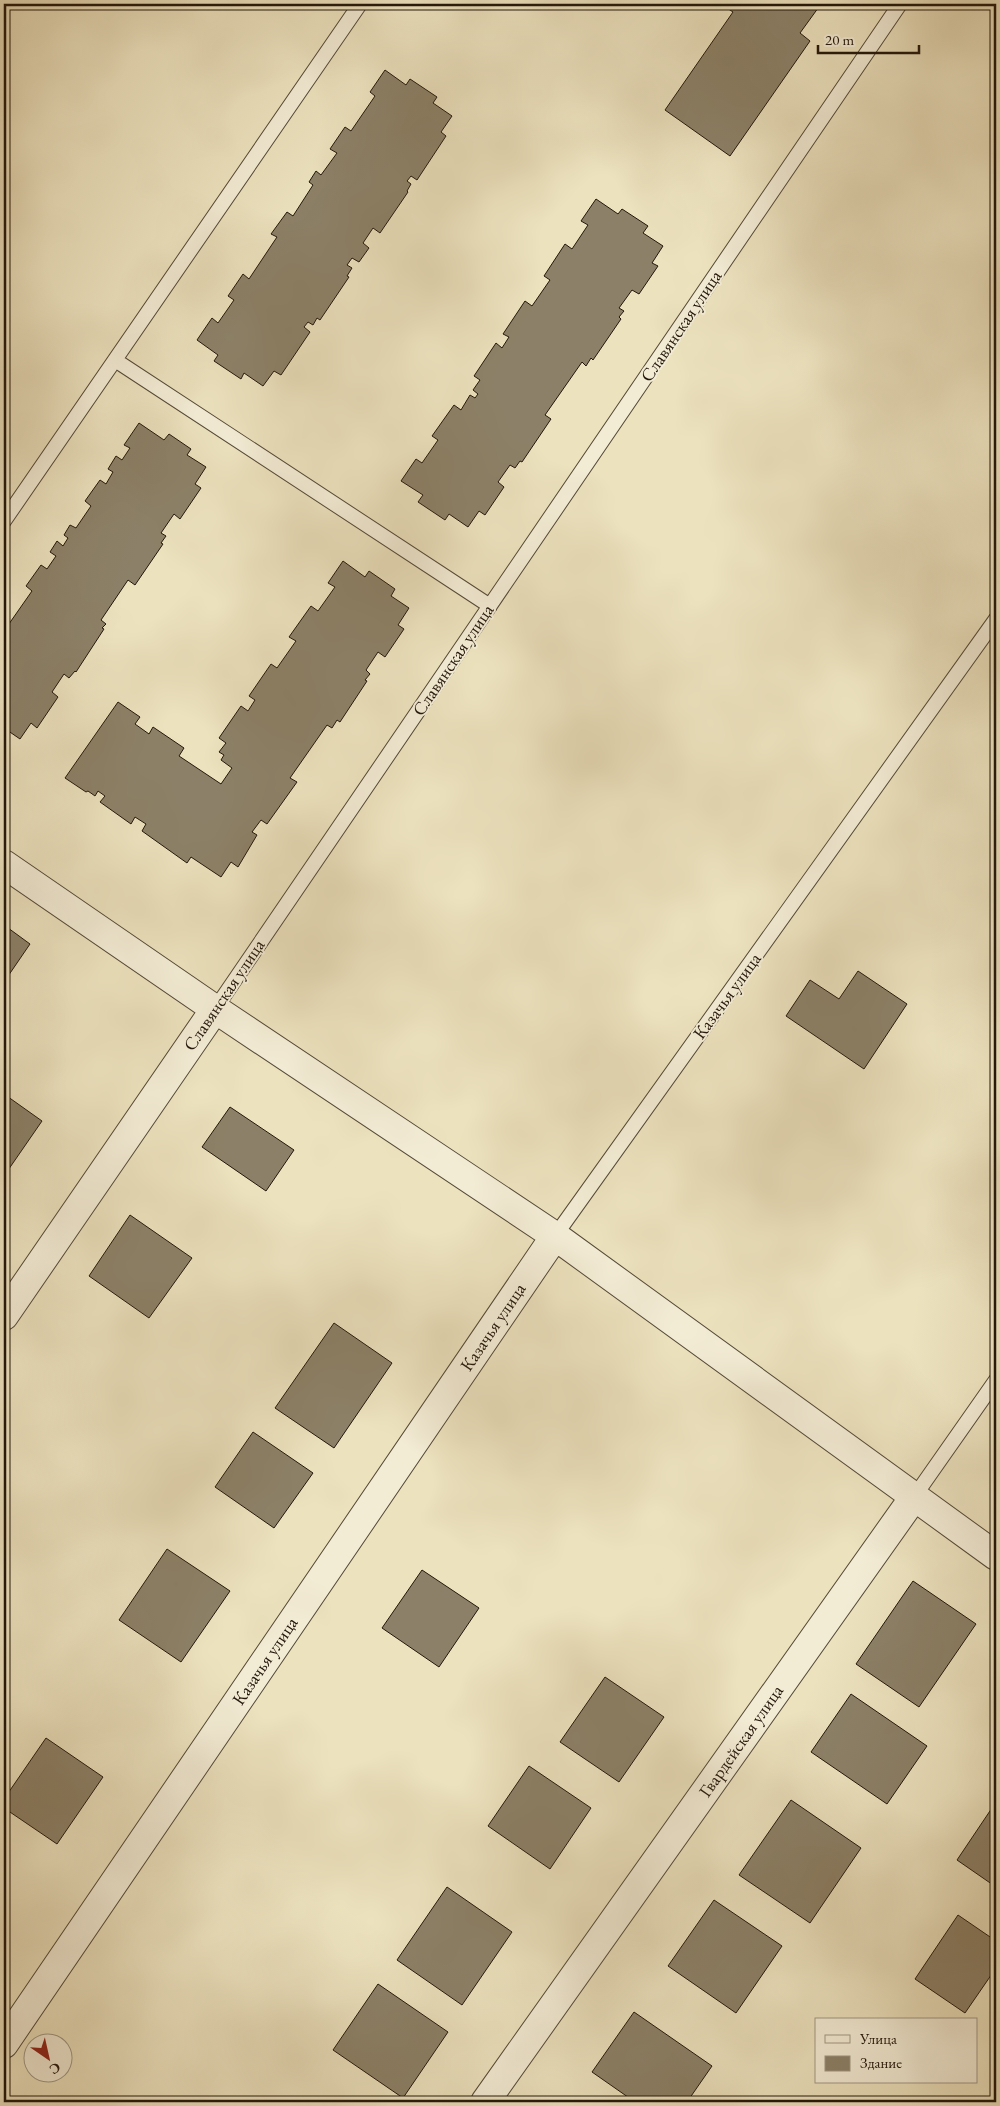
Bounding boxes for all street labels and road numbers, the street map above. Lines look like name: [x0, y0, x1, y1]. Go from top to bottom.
street label: Славянская улица: [635, 265, 727, 386]
street label: Славянская улица: [407, 599, 499, 720]
street label: Славянская улица: [178, 934, 270, 1055]
street label: Казачья улица: [687, 947, 766, 1044]
street label: Казачья улица: [455, 1277, 531, 1375]
street label: Казачья улица: [227, 1611, 303, 1709]
street label: Гвардейская улица: [693, 1679, 788, 1801]

